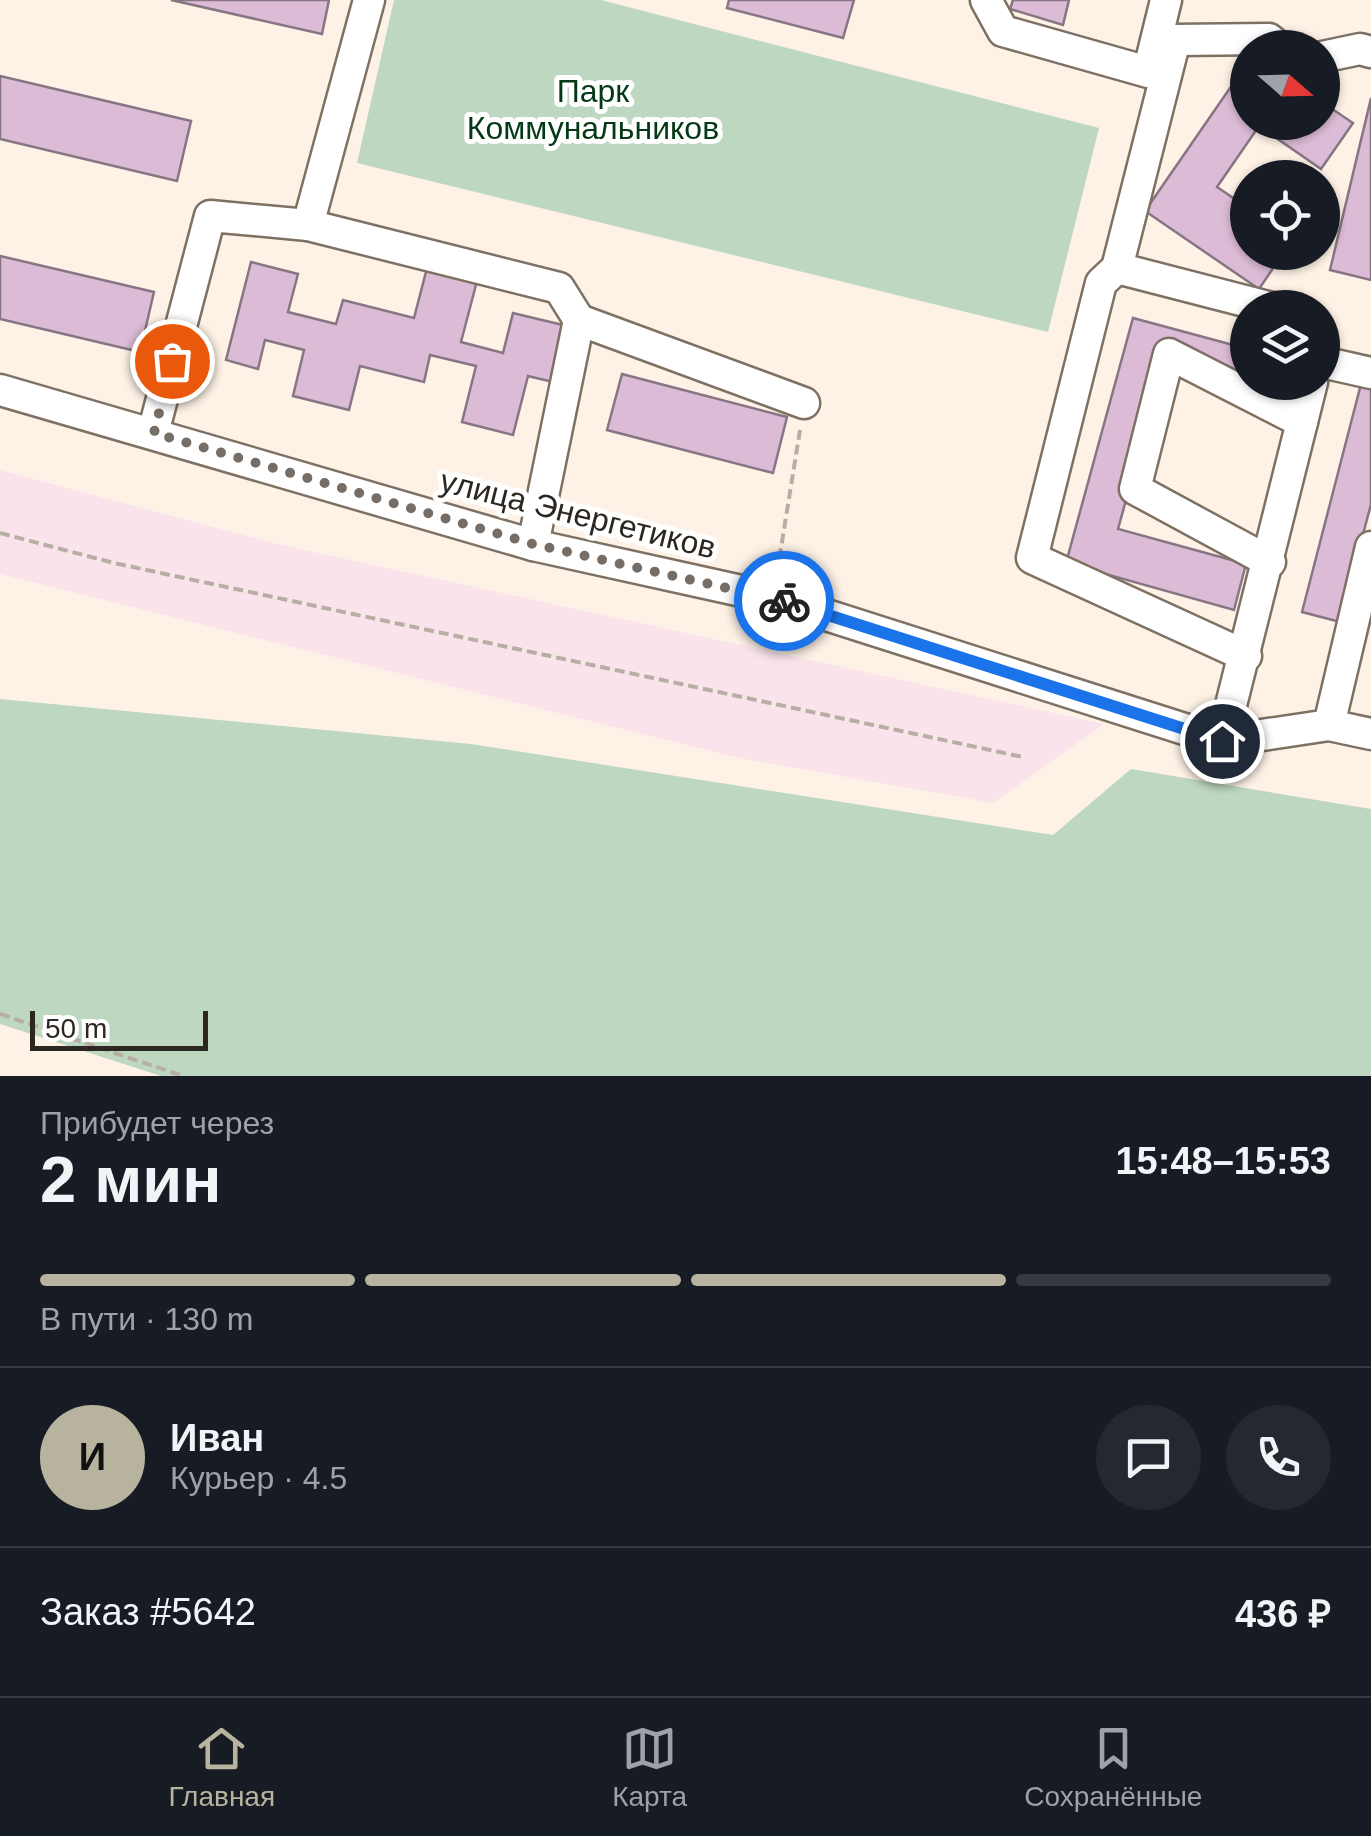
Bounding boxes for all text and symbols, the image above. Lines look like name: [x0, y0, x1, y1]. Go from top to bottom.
north arrow: [1230, 30, 1340, 140]
map controls: [1230, 30, 1340, 400]
park label: Парк Коммунальников: [467, 73, 719, 146]
button: locate: [1230, 160, 1340, 270]
button: layers: [1230, 290, 1340, 400]
pin: [130, 319, 215, 404]
icon: bag: [145, 334, 200, 389]
street label: улица Энергетиков: [437, 462, 719, 566]
courier: [734, 551, 834, 651]
icon: bike: [757, 574, 812, 629]
pin: [1180, 699, 1265, 784]
icon: home: [1195, 714, 1250, 769]
scale bar: [30, 1006, 208, 1050]
text: 50 m: [45, 1013, 107, 1044]
text: Прибудет через: [40, 1105, 274, 1141]
text: 15:48–15:53: [1115, 1140, 1331, 1182]
text: 2 мин: [40, 1143, 222, 1216]
text: В пути · 130 m: [40, 1301, 253, 1337]
button: chat: [1096, 1405, 1201, 1510]
button: phone: [1226, 1405, 1331, 1510]
text: Иван: [170, 1417, 264, 1459]
text: И: [79, 1436, 106, 1478]
text: Курьер · 4.5: [170, 1460, 347, 1496]
text: Заказ #5642: [40, 1591, 256, 1633]
text: 436 ₽: [1235, 1593, 1331, 1635]
tab: Главная: [169, 1721, 275, 1813]
tab: Карта: [612, 1721, 687, 1813]
tab: Сохранённые: [1024, 1721, 1202, 1813]

